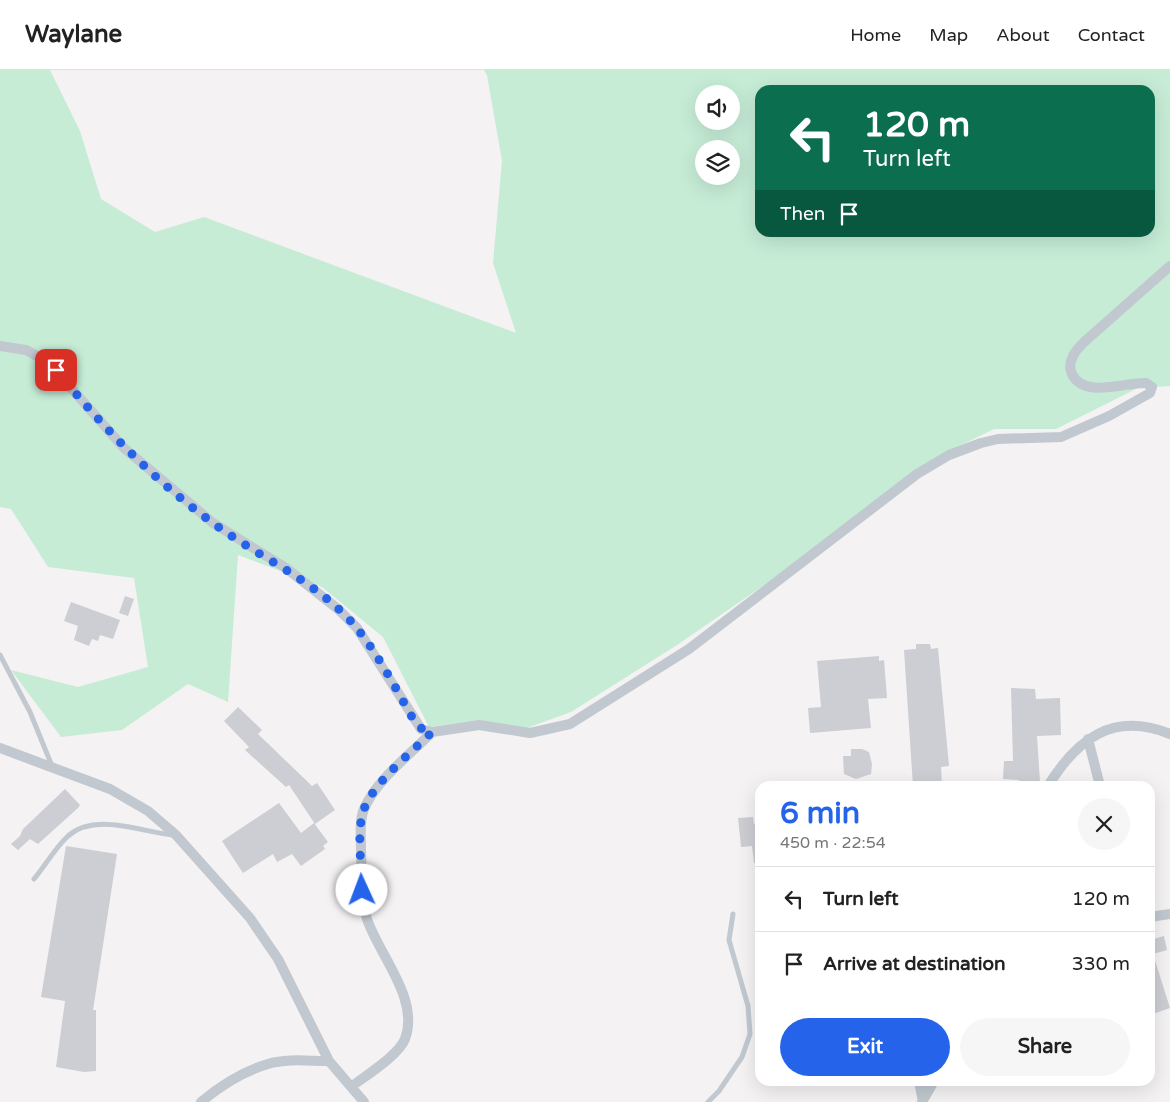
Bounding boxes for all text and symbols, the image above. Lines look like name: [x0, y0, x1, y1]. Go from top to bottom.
text: Waylane: [25, 20, 122, 49]
text: Home: [850, 24, 901, 46]
text: Map: [929, 24, 968, 46]
text: About: [996, 24, 1050, 46]
text: Contact: [1078, 24, 1145, 46]
map controls: [695, 85, 740, 185]
button: sound: [695, 85, 740, 130]
text: 120 m: [863, 104, 970, 146]
icon: left: [780, 105, 845, 170]
button: layers: [695, 140, 740, 185]
text: Turn left: [863, 146, 951, 172]
icon: arrive: [835, 200, 863, 228]
text: Then: [780, 203, 825, 225]
pin: [35, 349, 77, 391]
icon: arrive: [42, 356, 70, 384]
text: 6 min: [780, 795, 860, 832]
button: close: [1078, 798, 1130, 850]
text: 450 m · 22:54: [780, 833, 886, 853]
position arrow: [335, 863, 387, 915]
icon: left: [780, 885, 808, 913]
text: Turn left: [823, 888, 899, 910]
text: 120 m: [1072, 888, 1130, 910]
icon: arrive: [780, 950, 808, 978]
text: Arrive at destination: [823, 953, 1006, 975]
text: 330 m: [1072, 953, 1130, 975]
button: Exit: [780, 1018, 950, 1076]
button: Share: [960, 1018, 1130, 1076]

